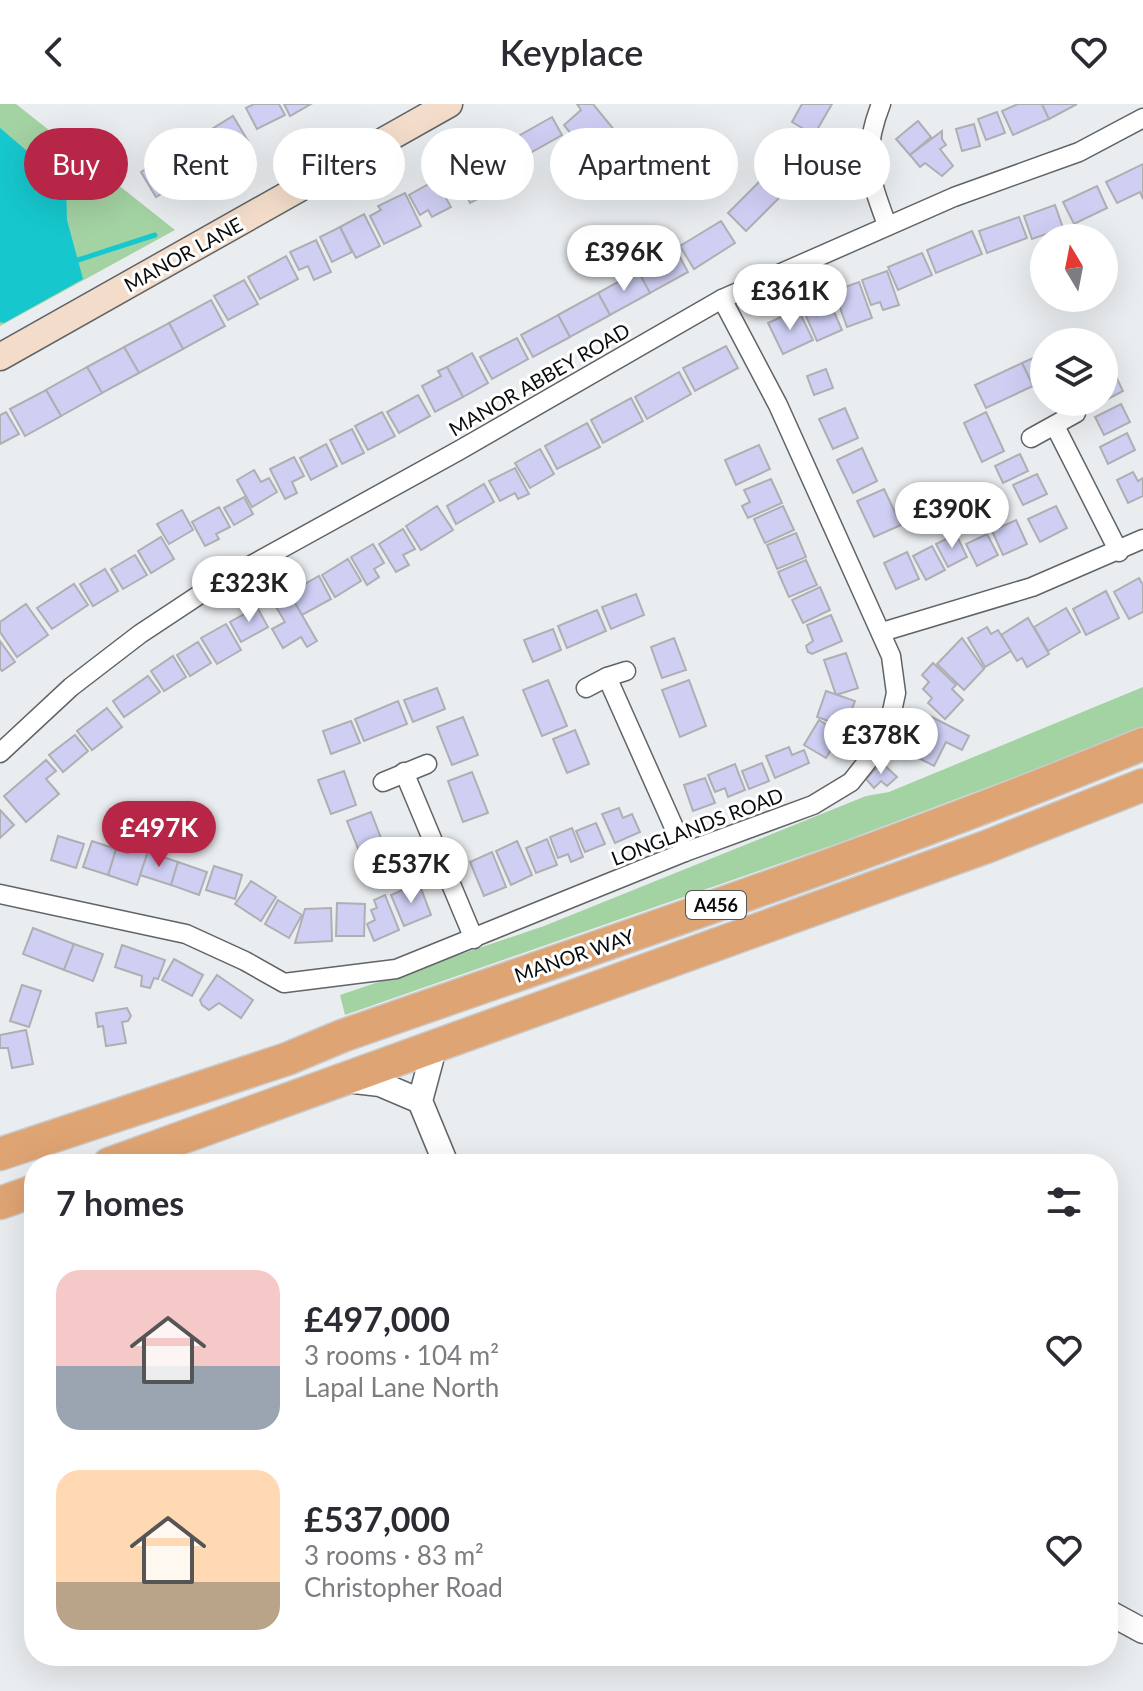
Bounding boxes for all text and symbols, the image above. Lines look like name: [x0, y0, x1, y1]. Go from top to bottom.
icon: back: [32, 30, 76, 74]
text: Keyplace: [500, 30, 643, 74]
icon: heart: [1067, 30, 1111, 74]
chip: Buy: [24, 128, 128, 200]
chip: Rent: [144, 128, 257, 200]
chip: Filters: [273, 128, 405, 200]
chip: New: [421, 128, 534, 200]
chip: Apartment: [550, 128, 738, 200]
chip: House: [754, 128, 890, 200]
street label: MANOR LANE: [120, 212, 246, 296]
north arrow: [1030, 224, 1118, 312]
map controls: [1030, 224, 1118, 416]
pin: £396K: [568, 225, 680, 293]
text: £396K: [585, 235, 663, 267]
pin: £361K: [734, 264, 846, 332]
text: £361K: [751, 274, 829, 306]
street label: MANOR ABBEY ROAD: [444, 317, 634, 441]
button: layers: [1030, 328, 1118, 416]
pin: £390K: [896, 482, 1008, 550]
text: £390K: [913, 492, 991, 524]
pin: £323K: [193, 556, 305, 624]
text: £323K: [210, 566, 288, 598]
pin: £378K: [825, 708, 937, 776]
text: £378K: [842, 718, 920, 750]
street label: LONGLANDS ROAD: [607, 782, 787, 870]
pin: £497K: [103, 801, 215, 869]
text: £497K: [120, 811, 198, 843]
pin: £537K: [355, 837, 467, 905]
text: £537K: [372, 847, 450, 879]
road number: A456: [686, 891, 746, 919]
street label: MANOR WAY: [511, 923, 638, 987]
icon: filters: [1042, 1180, 1086, 1224]
text: 7 homes: [56, 1182, 184, 1223]
text: £497,000: [304, 1298, 450, 1339]
icon: home: [120, 1302, 216, 1398]
icon: heart: [1042, 1328, 1086, 1372]
text: 3 rooms · 104 m²: [304, 1339, 499, 1371]
text: Lapal Lane North: [304, 1371, 499, 1403]
text: £537,000: [304, 1498, 450, 1539]
icon: home: [120, 1502, 216, 1598]
icon: heart: [1042, 1528, 1086, 1572]
text: 3 rooms · 83 m²: [304, 1539, 484, 1571]
text: Christopher Road: [304, 1571, 503, 1603]

